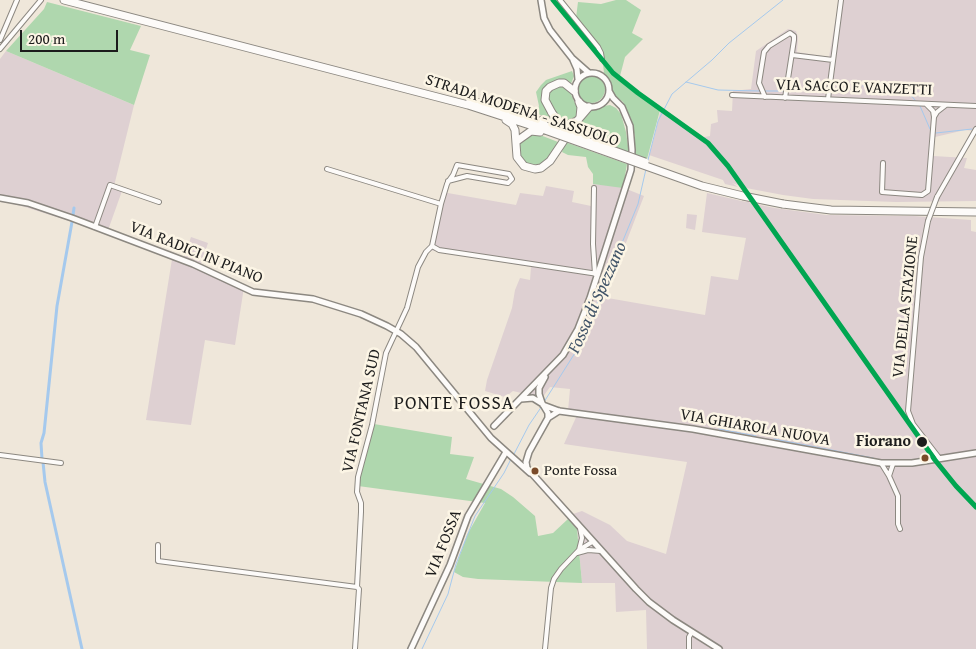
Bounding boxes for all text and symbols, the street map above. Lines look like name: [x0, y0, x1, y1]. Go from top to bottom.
scale bar: [22, 20, 120, 52]
text: 200 m: [28, 28, 65, 49]
street label: STRADA MODENA - SASSUOLO: [423, 71, 621, 151]
street label: VIA SACCO E VANZETTI: [775, 76, 933, 100]
street label: VIA RADICI IN PIANO: [127, 218, 265, 288]
street label: VIA DELLA STAZIONE: [889, 235, 923, 379]
water label: Fossa di Spezzano: [564, 239, 632, 357]
street label: VIA FONTANA SUD: [338, 347, 386, 475]
district label: PONTE FOSSA: [392, 393, 516, 415]
street label: VIA GHIAROLA NUOVA: [678, 405, 832, 451]
place label: Fiorano: [856, 432, 911, 452]
marker: Fiorano: [915, 435, 929, 449]
unlabelled marker: [920, 453, 930, 463]
place label: Ponte Fossa: [544, 462, 617, 480]
marker: Ponte Fossa: [530, 466, 540, 476]
street label: VIA FOSSA: [422, 507, 466, 581]

